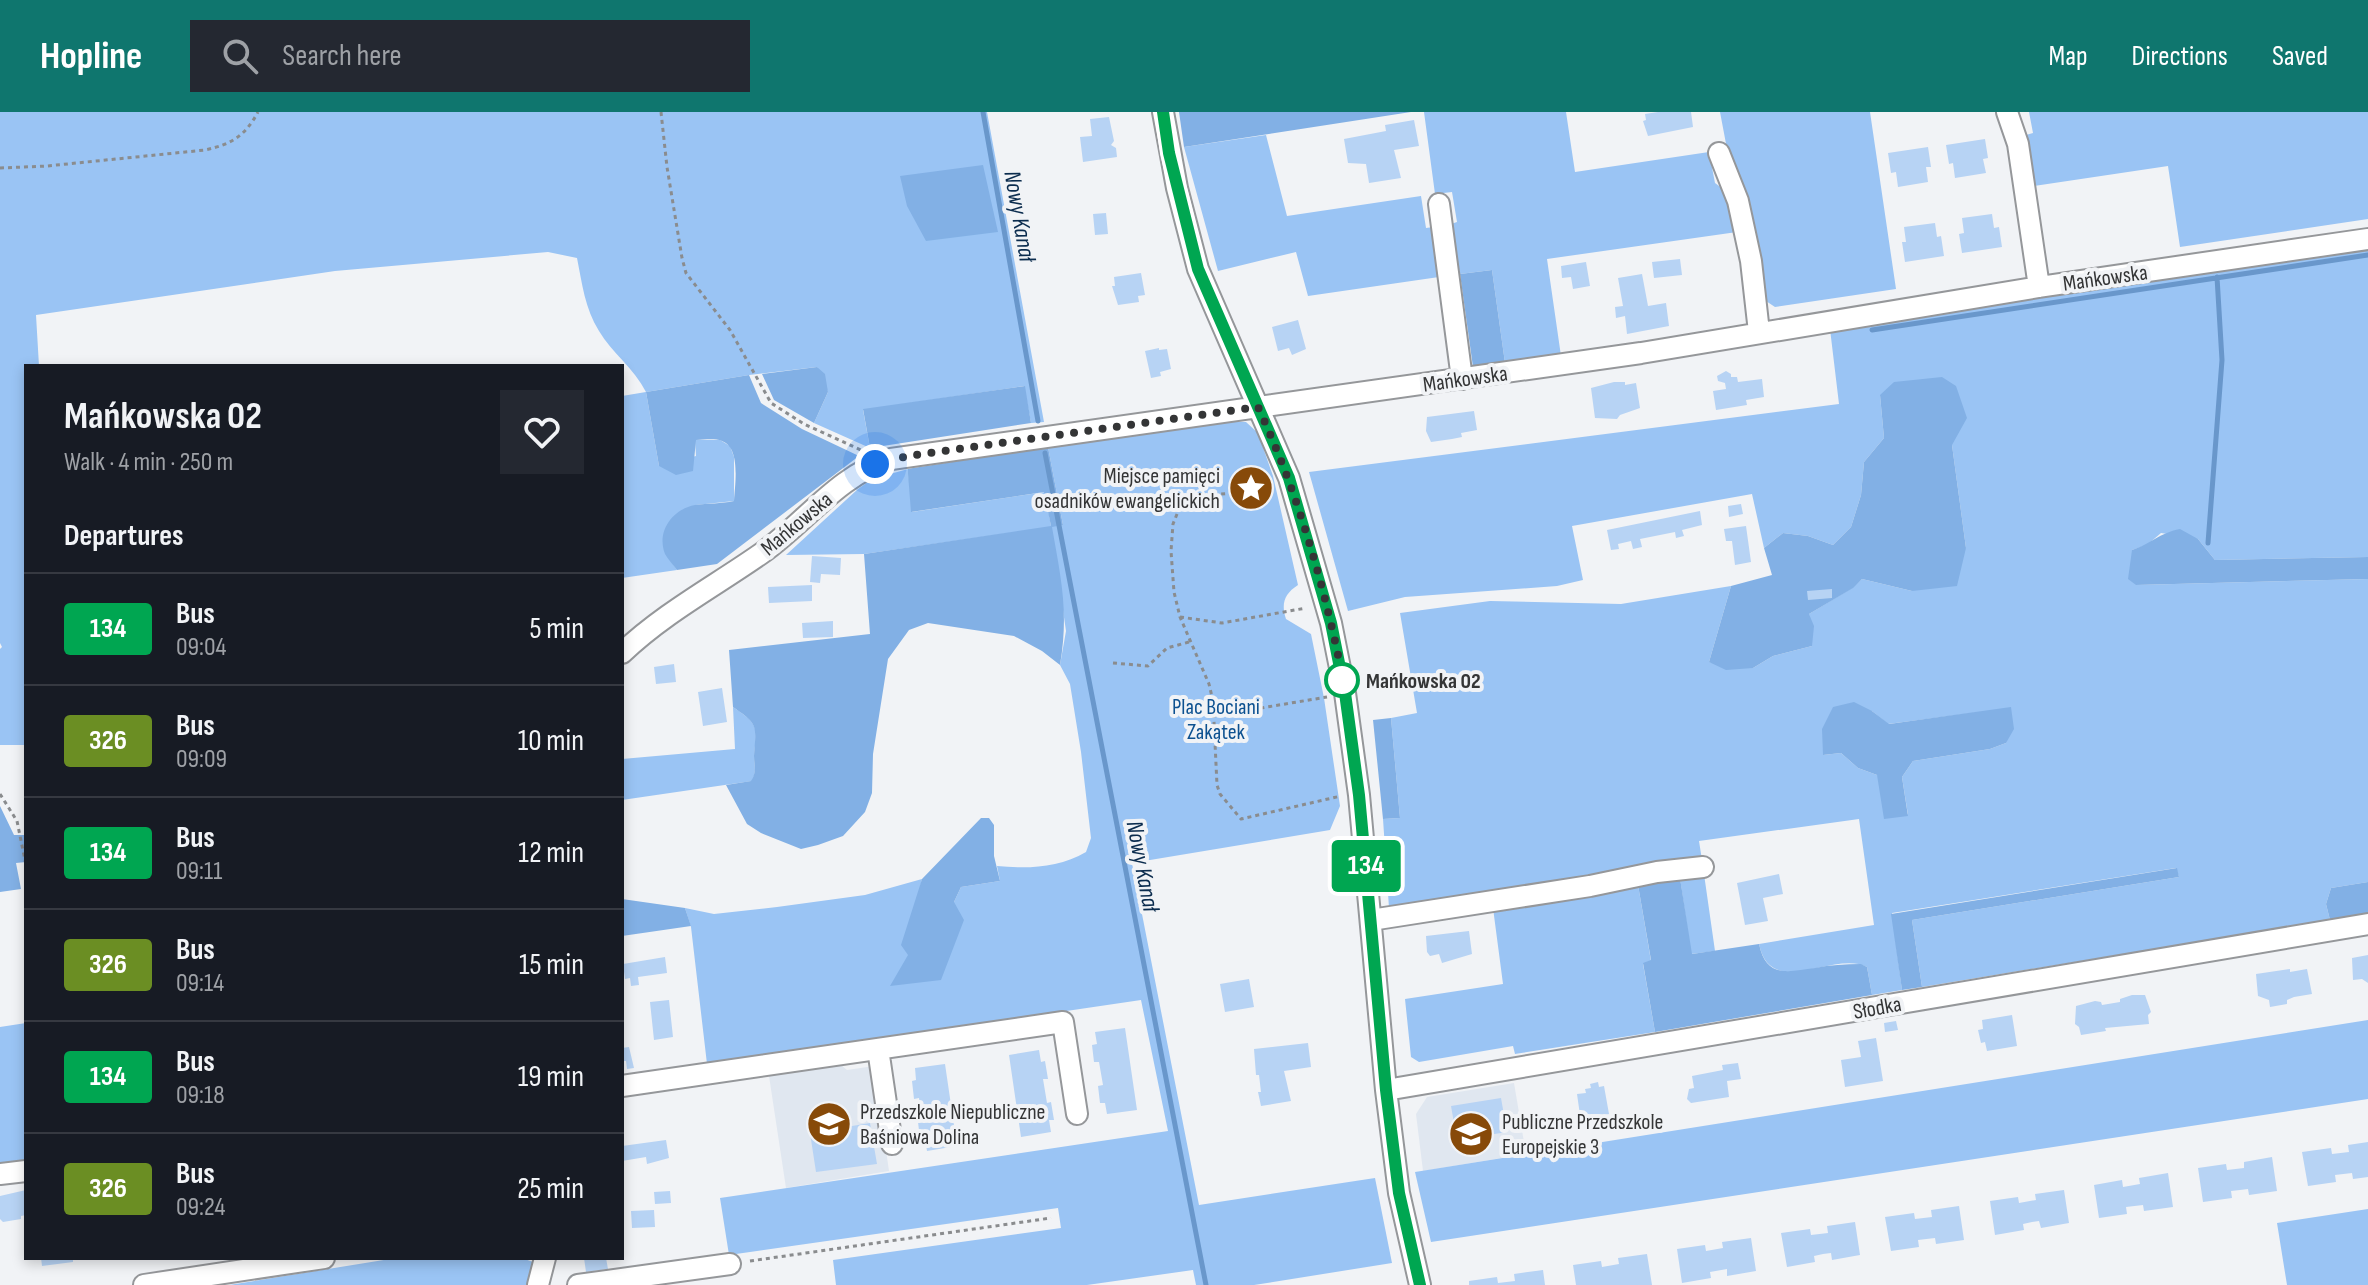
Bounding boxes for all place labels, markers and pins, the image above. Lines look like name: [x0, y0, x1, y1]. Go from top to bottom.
place label: Miejsce pamięci osadników ewangelickich: [1035, 463, 1220, 515]
place icon: Miejsce pamięci osadników ewangelickich: [1227, 464, 1275, 512]
marker: Mańkowska 02: [1325, 663, 1359, 697]
place label: Mańkowska 02: [1366, 668, 1481, 695]
place label: Przedszkole Niepubliczne Baśniowa Dolina: [860, 1099, 1045, 1151]
school or university icon: Przedszkole Niepubliczne Baśniowa Dolina: [805, 1100, 853, 1148]
place label: Publiczne Przedszkole Europejskie 3: [1502, 1109, 1663, 1161]
school or university icon: Publiczne Przedszkole Europejskie 3: [1447, 1110, 1495, 1158]

